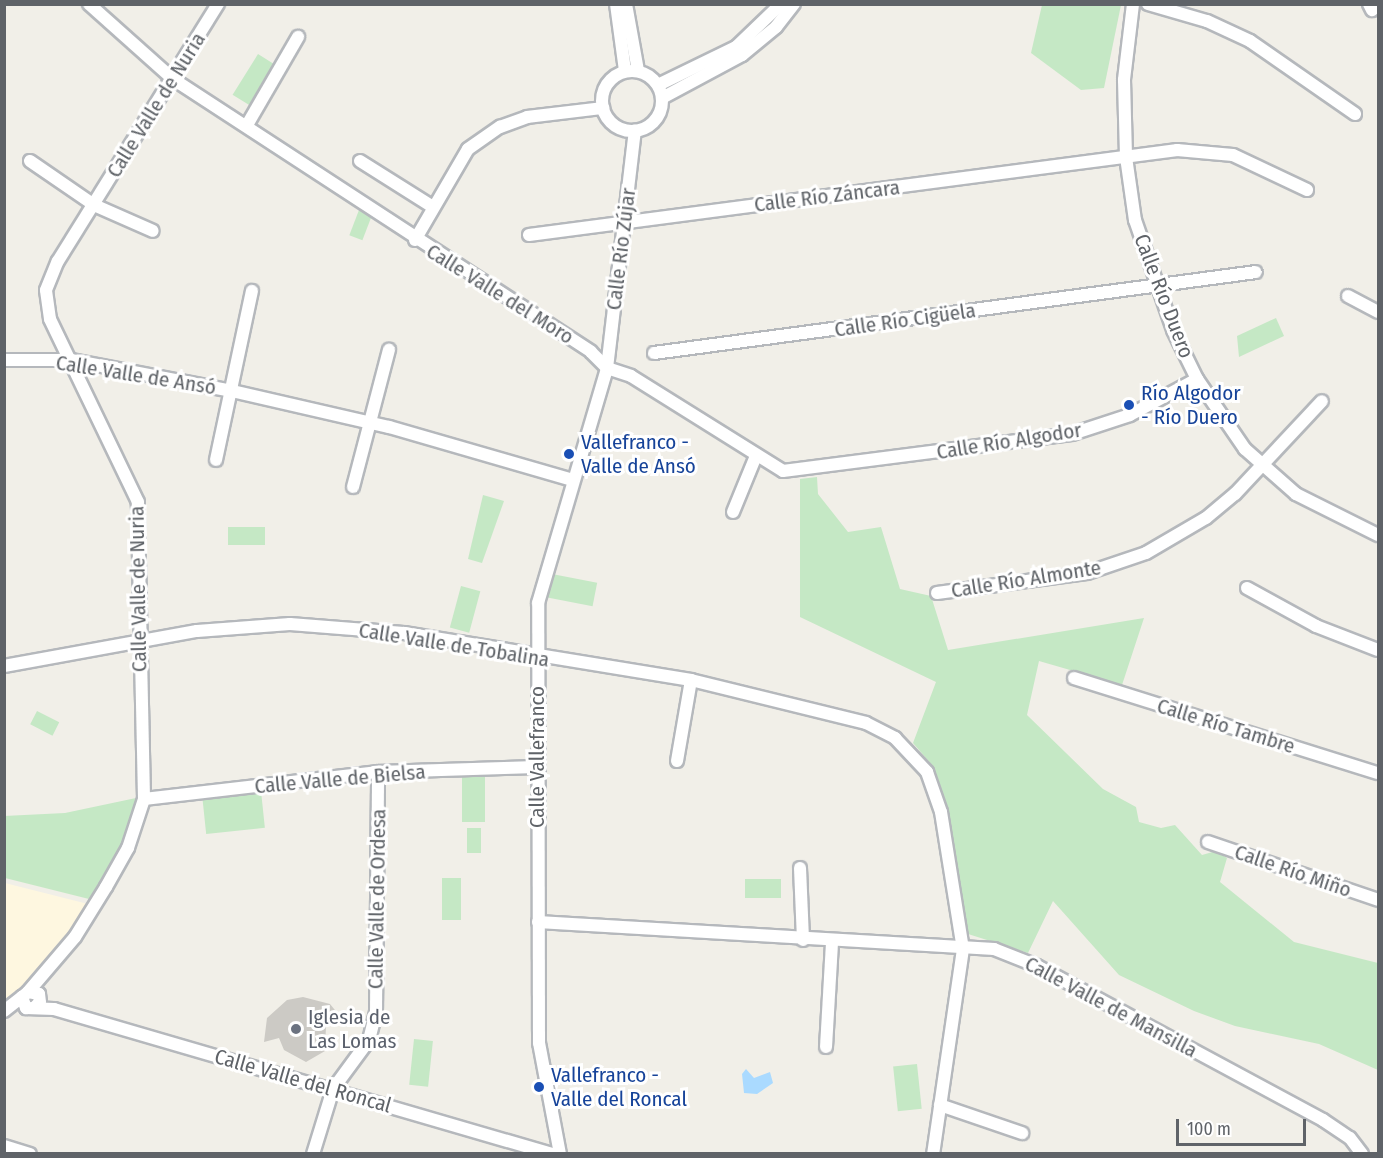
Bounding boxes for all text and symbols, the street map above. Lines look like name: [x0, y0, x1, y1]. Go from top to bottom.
street label: Calle Valle de Nuria: [101, 28, 211, 182]
street label: Calle Río Záncara: [753, 175, 901, 217]
street label: Calle Río Zújar: [601, 186, 641, 312]
street label: Calle Río Duero: [1129, 230, 1199, 362]
street label: Calle Valle del Moro: [422, 239, 578, 349]
street label: Calle Río Cigüela: [833, 298, 977, 342]
street label: Calle Valle de Ansó: [54, 350, 218, 400]
place label: Río Algodor - Río Duero: [1141, 380, 1241, 430]
marker: Río Algodor - Río Duero: [1122, 398, 1136, 412]
street label: Calle Río Algodor: [935, 417, 1083, 465]
place label: Vallefranco - Valle de Ansó: [581, 429, 696, 479]
marker: Vallefranco - Valle de Ansó: [562, 447, 576, 461]
street label: Calle Valle de Nuria: [124, 506, 152, 672]
street label: Calle Río Almonte: [949, 555, 1103, 603]
street label: Calle Valle de Tobalina: [357, 617, 551, 673]
street label: Calle Vallefranco: [524, 686, 550, 828]
street label: Calle Río Tambre: [1154, 693, 1298, 759]
street label: Calle Valle de Bielsa: [254, 759, 426, 799]
street label: Calle Valle de Ordesa: [363, 809, 391, 989]
street label: Calle Río Miño: [1231, 839, 1355, 903]
street label: Calle Valle de Mansilla: [1021, 951, 1201, 1063]
place label: Iglesia de Las Lomas: [308, 1004, 396, 1054]
marker: Iglesia de Las Lomas: [289, 1022, 303, 1036]
street label: Calle Valle del Roncal: [212, 1044, 394, 1118]
place label: Vallefranco - Valle del Roncal: [551, 1062, 687, 1112]
marker: Vallefranco - Valle del Roncal: [532, 1080, 546, 1094]
scale bar: [1179, 1107, 1310, 1145]
text: 100 m: [1187, 1118, 1231, 1140]

